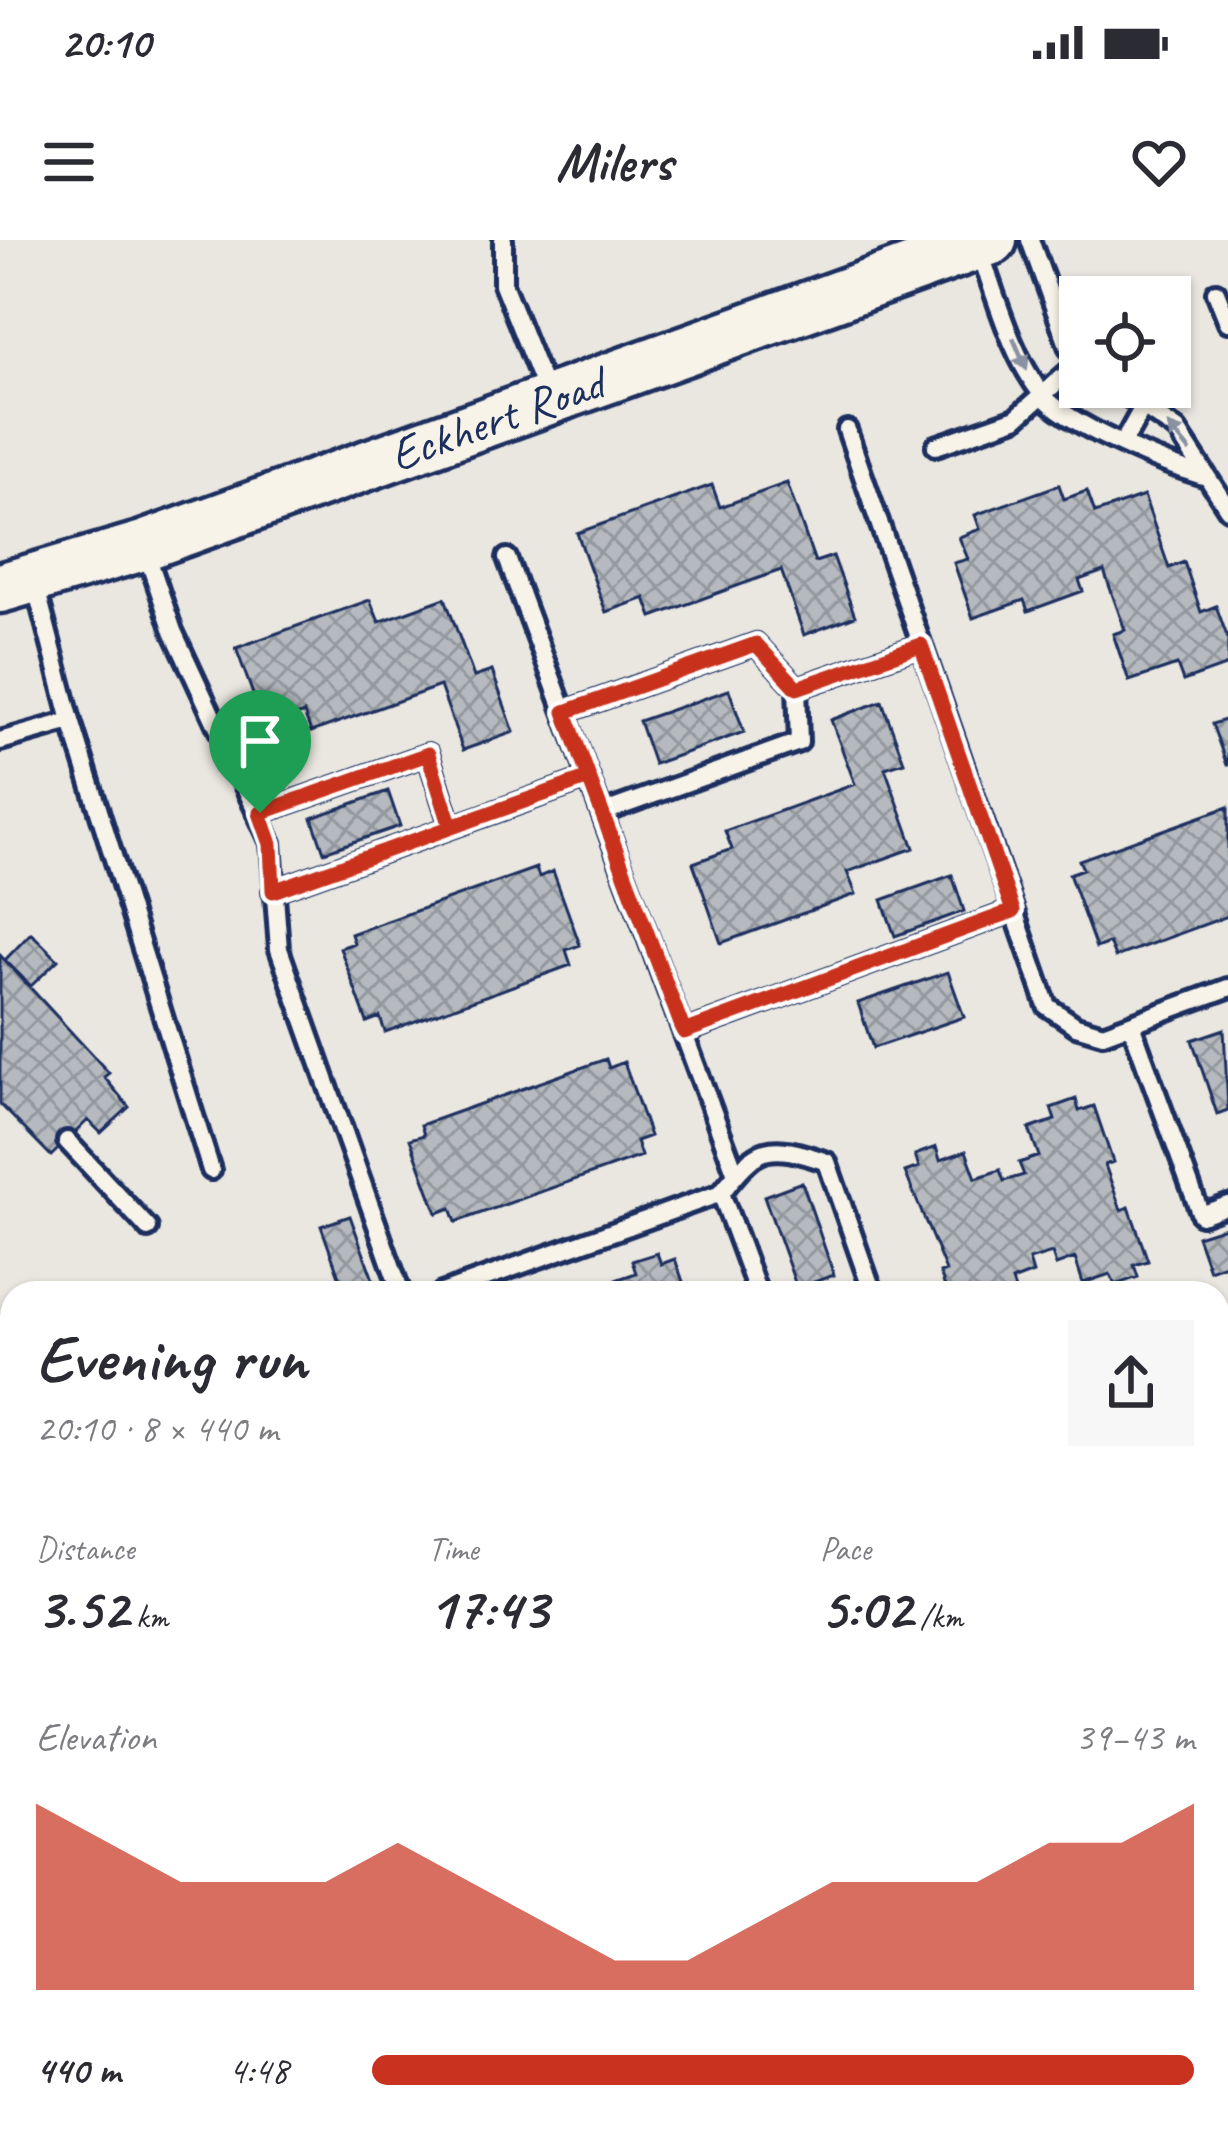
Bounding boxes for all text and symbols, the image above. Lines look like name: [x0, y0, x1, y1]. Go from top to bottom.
text: 20:10: [60, 14, 150, 71]
text: Milers: [556, 128, 672, 196]
icon: menu: [36, 129, 102, 195]
icon: heart: [1126, 129, 1192, 195]
map controls: [1059, 276, 1191, 408]
button: locate: [1059, 276, 1191, 408]
one-way arrow: [1011, 336, 1030, 372]
street label: Eckhert Road: [382, 350, 618, 485]
one-way arrow: [1166, 424, 1192, 454]
pin: [209, 690, 311, 813]
icon: arrive: [227, 708, 293, 774]
text: Evening run: [36, 1317, 306, 1400]
button: share: [1068, 1320, 1194, 1446]
text: 20:10 · 8 × 440 m: [36, 1404, 278, 1453]
text: Distance: [36, 1528, 134, 1570]
text: Time: [428, 1528, 479, 1570]
text: Pace: [820, 1528, 871, 1570]
text: 3.52: [36, 1570, 128, 1646]
text: 17:43: [428, 1570, 548, 1646]
text: 5:02: [820, 1570, 912, 1646]
text: km: [128, 1596, 168, 1638]
text: /km: [912, 1596, 963, 1638]
text: Elevation: [36, 1713, 156, 1762]
text: 39–43 m: [1075, 1713, 1194, 1762]
text: 440 m: [36, 2046, 120, 2095]
text: 4:48: [228, 2046, 288, 2095]

